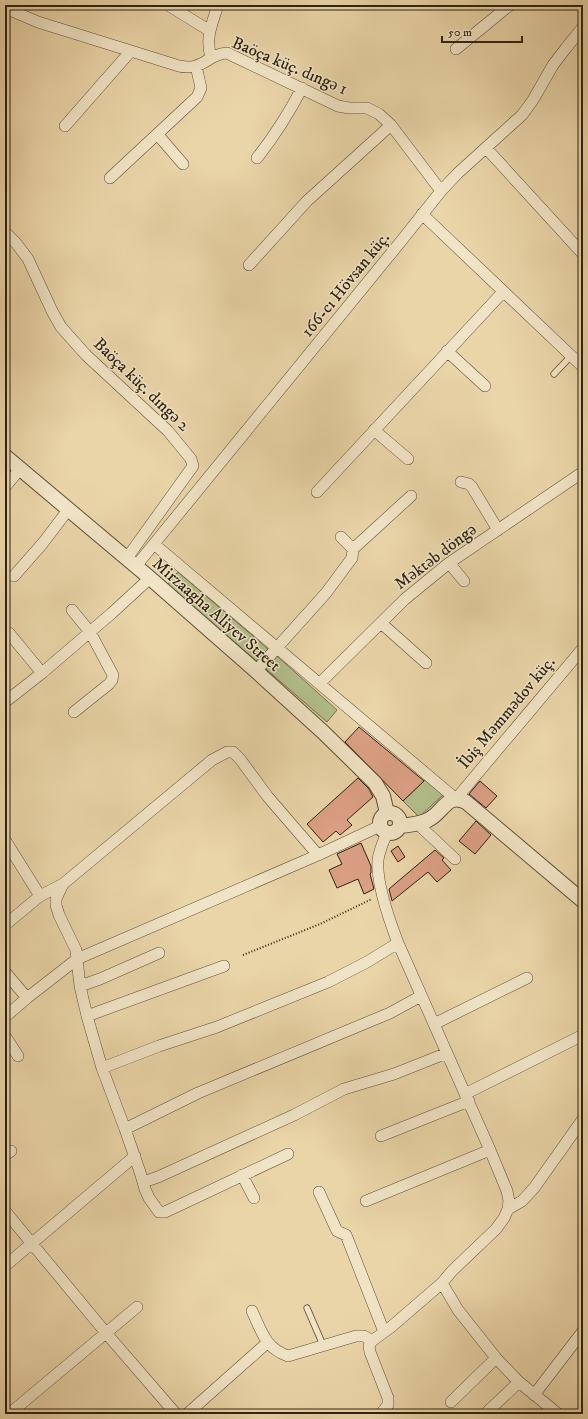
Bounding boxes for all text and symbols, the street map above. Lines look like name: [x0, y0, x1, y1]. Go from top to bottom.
scale bar: [442, 18, 522, 44]
text: 50 m: [448, 25, 472, 40]
street label: Baöça küç. dıngə 1: [228, 32, 351, 100]
street label: 166-cı Hövsan küç.: [297, 227, 395, 342]
street label: Baöça küç. dıngə 2: [89, 333, 195, 437]
street label: Məktəb döngə: [390, 519, 481, 595]
street label: Mirzaagha Aliyev Street: [148, 553, 285, 677]
street label: İbiş Məmmədov küç.: [452, 651, 560, 774]

